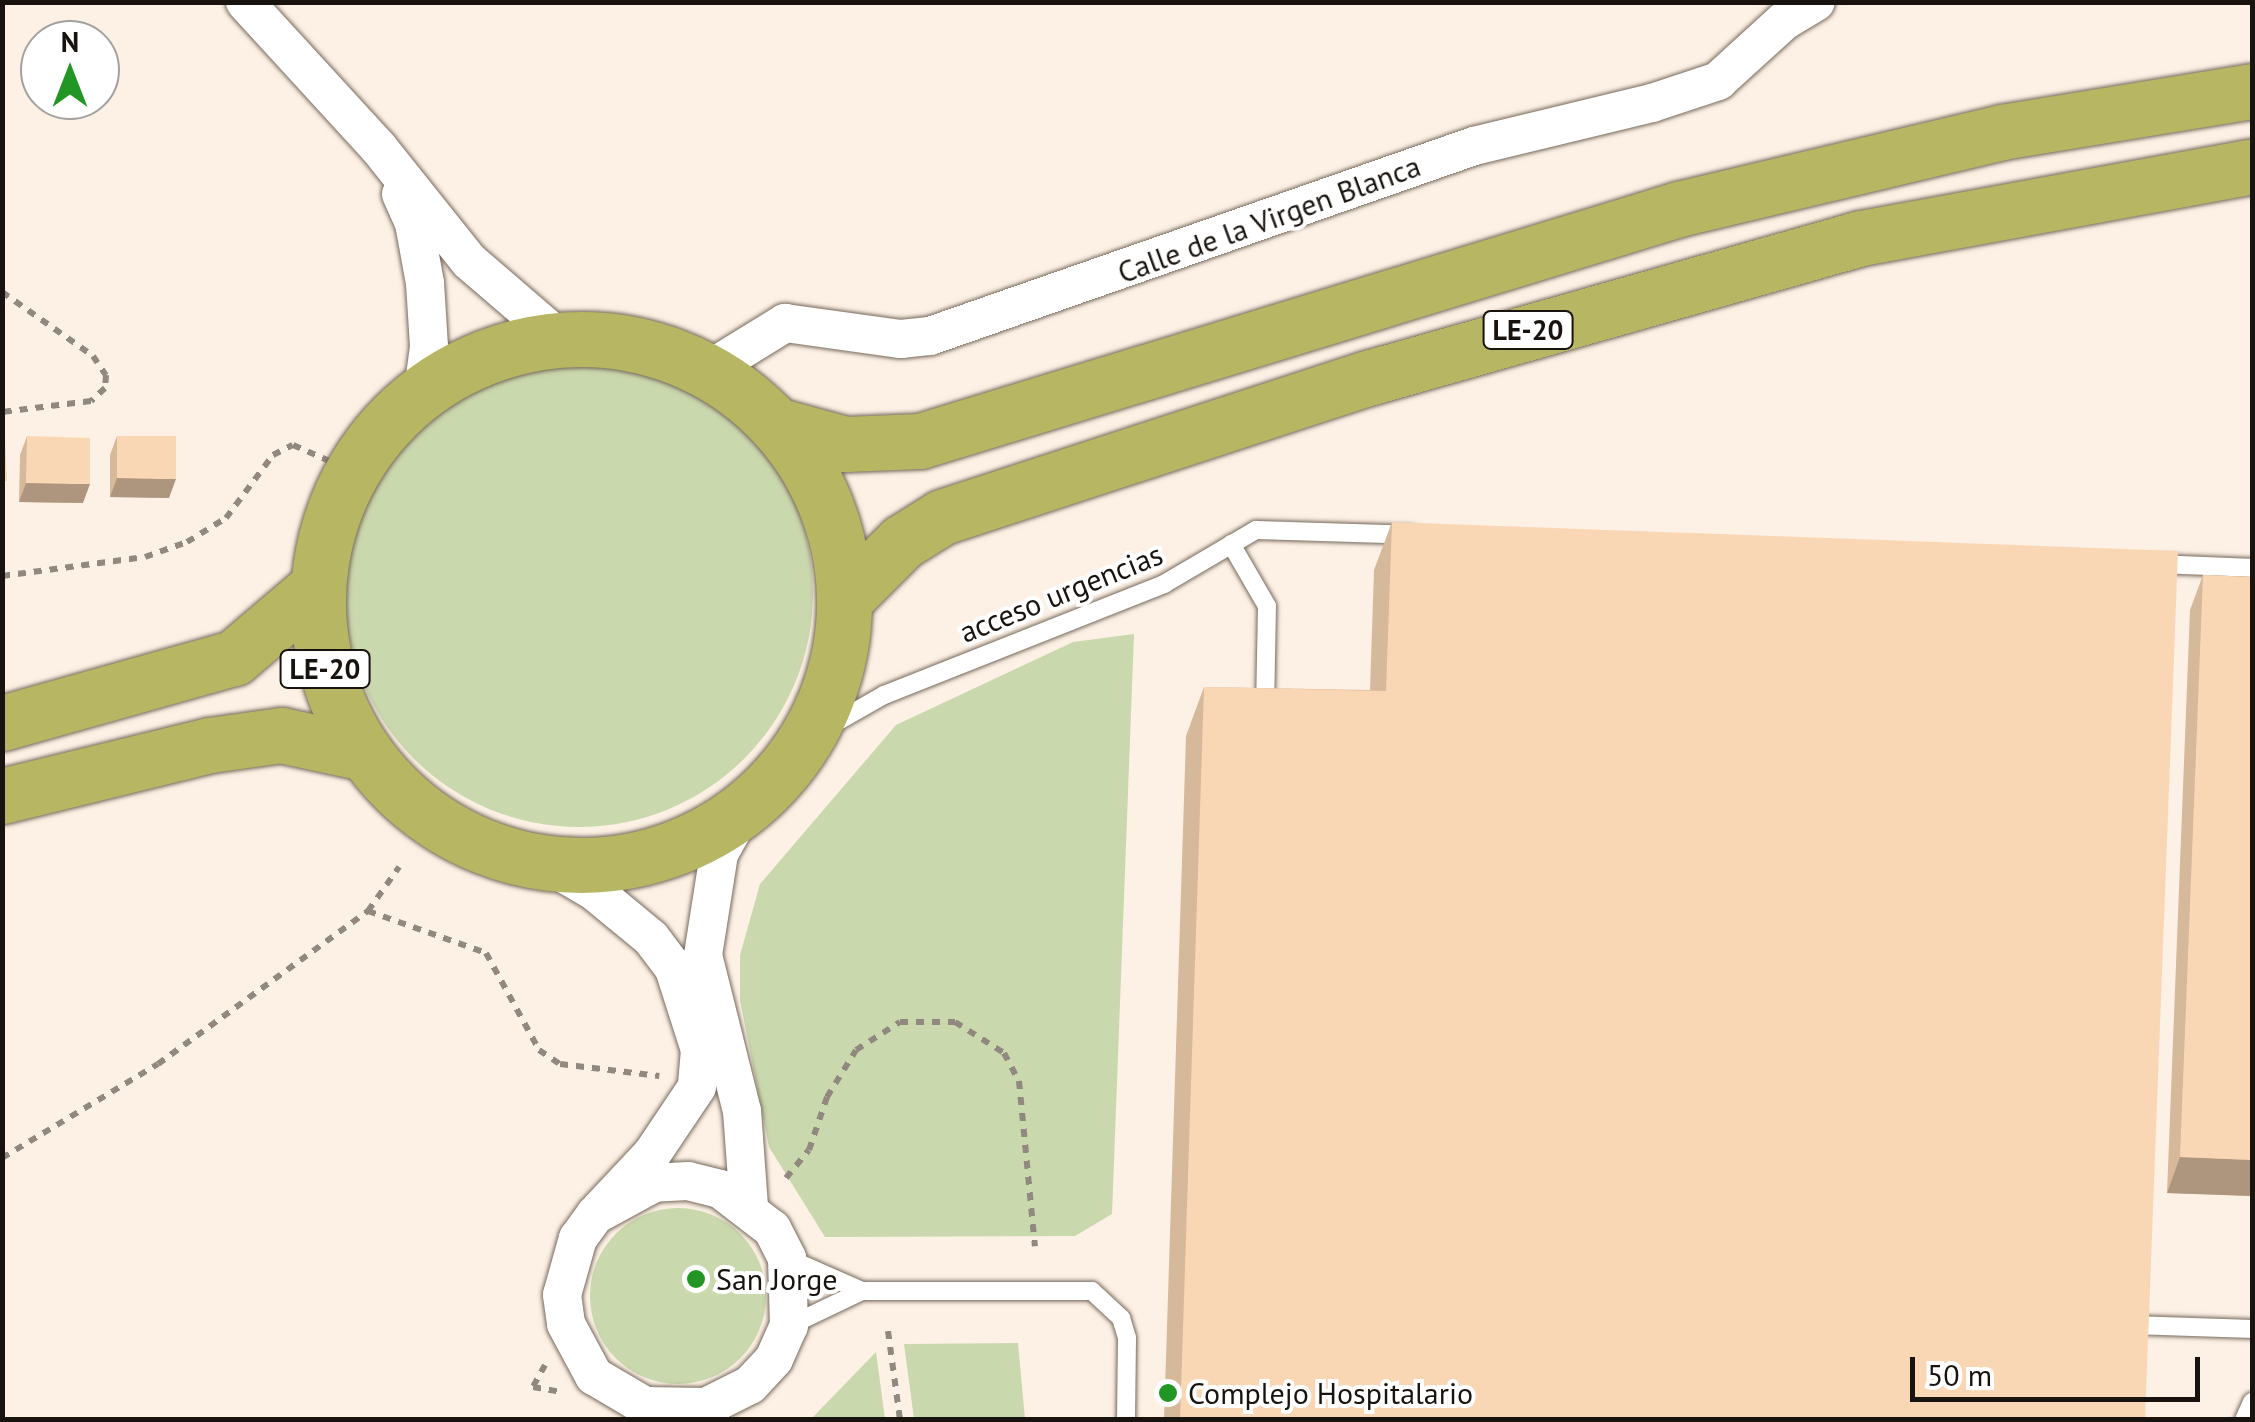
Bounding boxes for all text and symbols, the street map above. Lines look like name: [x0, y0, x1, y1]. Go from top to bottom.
north arrow: [20, 20, 120, 120]
text: N: [61, 23, 79, 60]
street label: Calle de la Virgen Blanca: [1112, 147, 1426, 291]
road number: LE-20: [1480, 307, 1576, 353]
street label: acceso urgencias: [954, 536, 1168, 650]
road number: LE-20: [278, 646, 372, 692]
place label: San Jorge: [716, 1261, 838, 1297]
marker: San Jorge: [685, 1268, 707, 1290]
scale bar: [1915, 1337, 2205, 1399]
text: 50 m: [1927, 1355, 1992, 1394]
place label: Complejo Hospitalario: [1188, 1375, 1473, 1411]
marker: Complejo Hospitalario: [1157, 1382, 1179, 1404]

